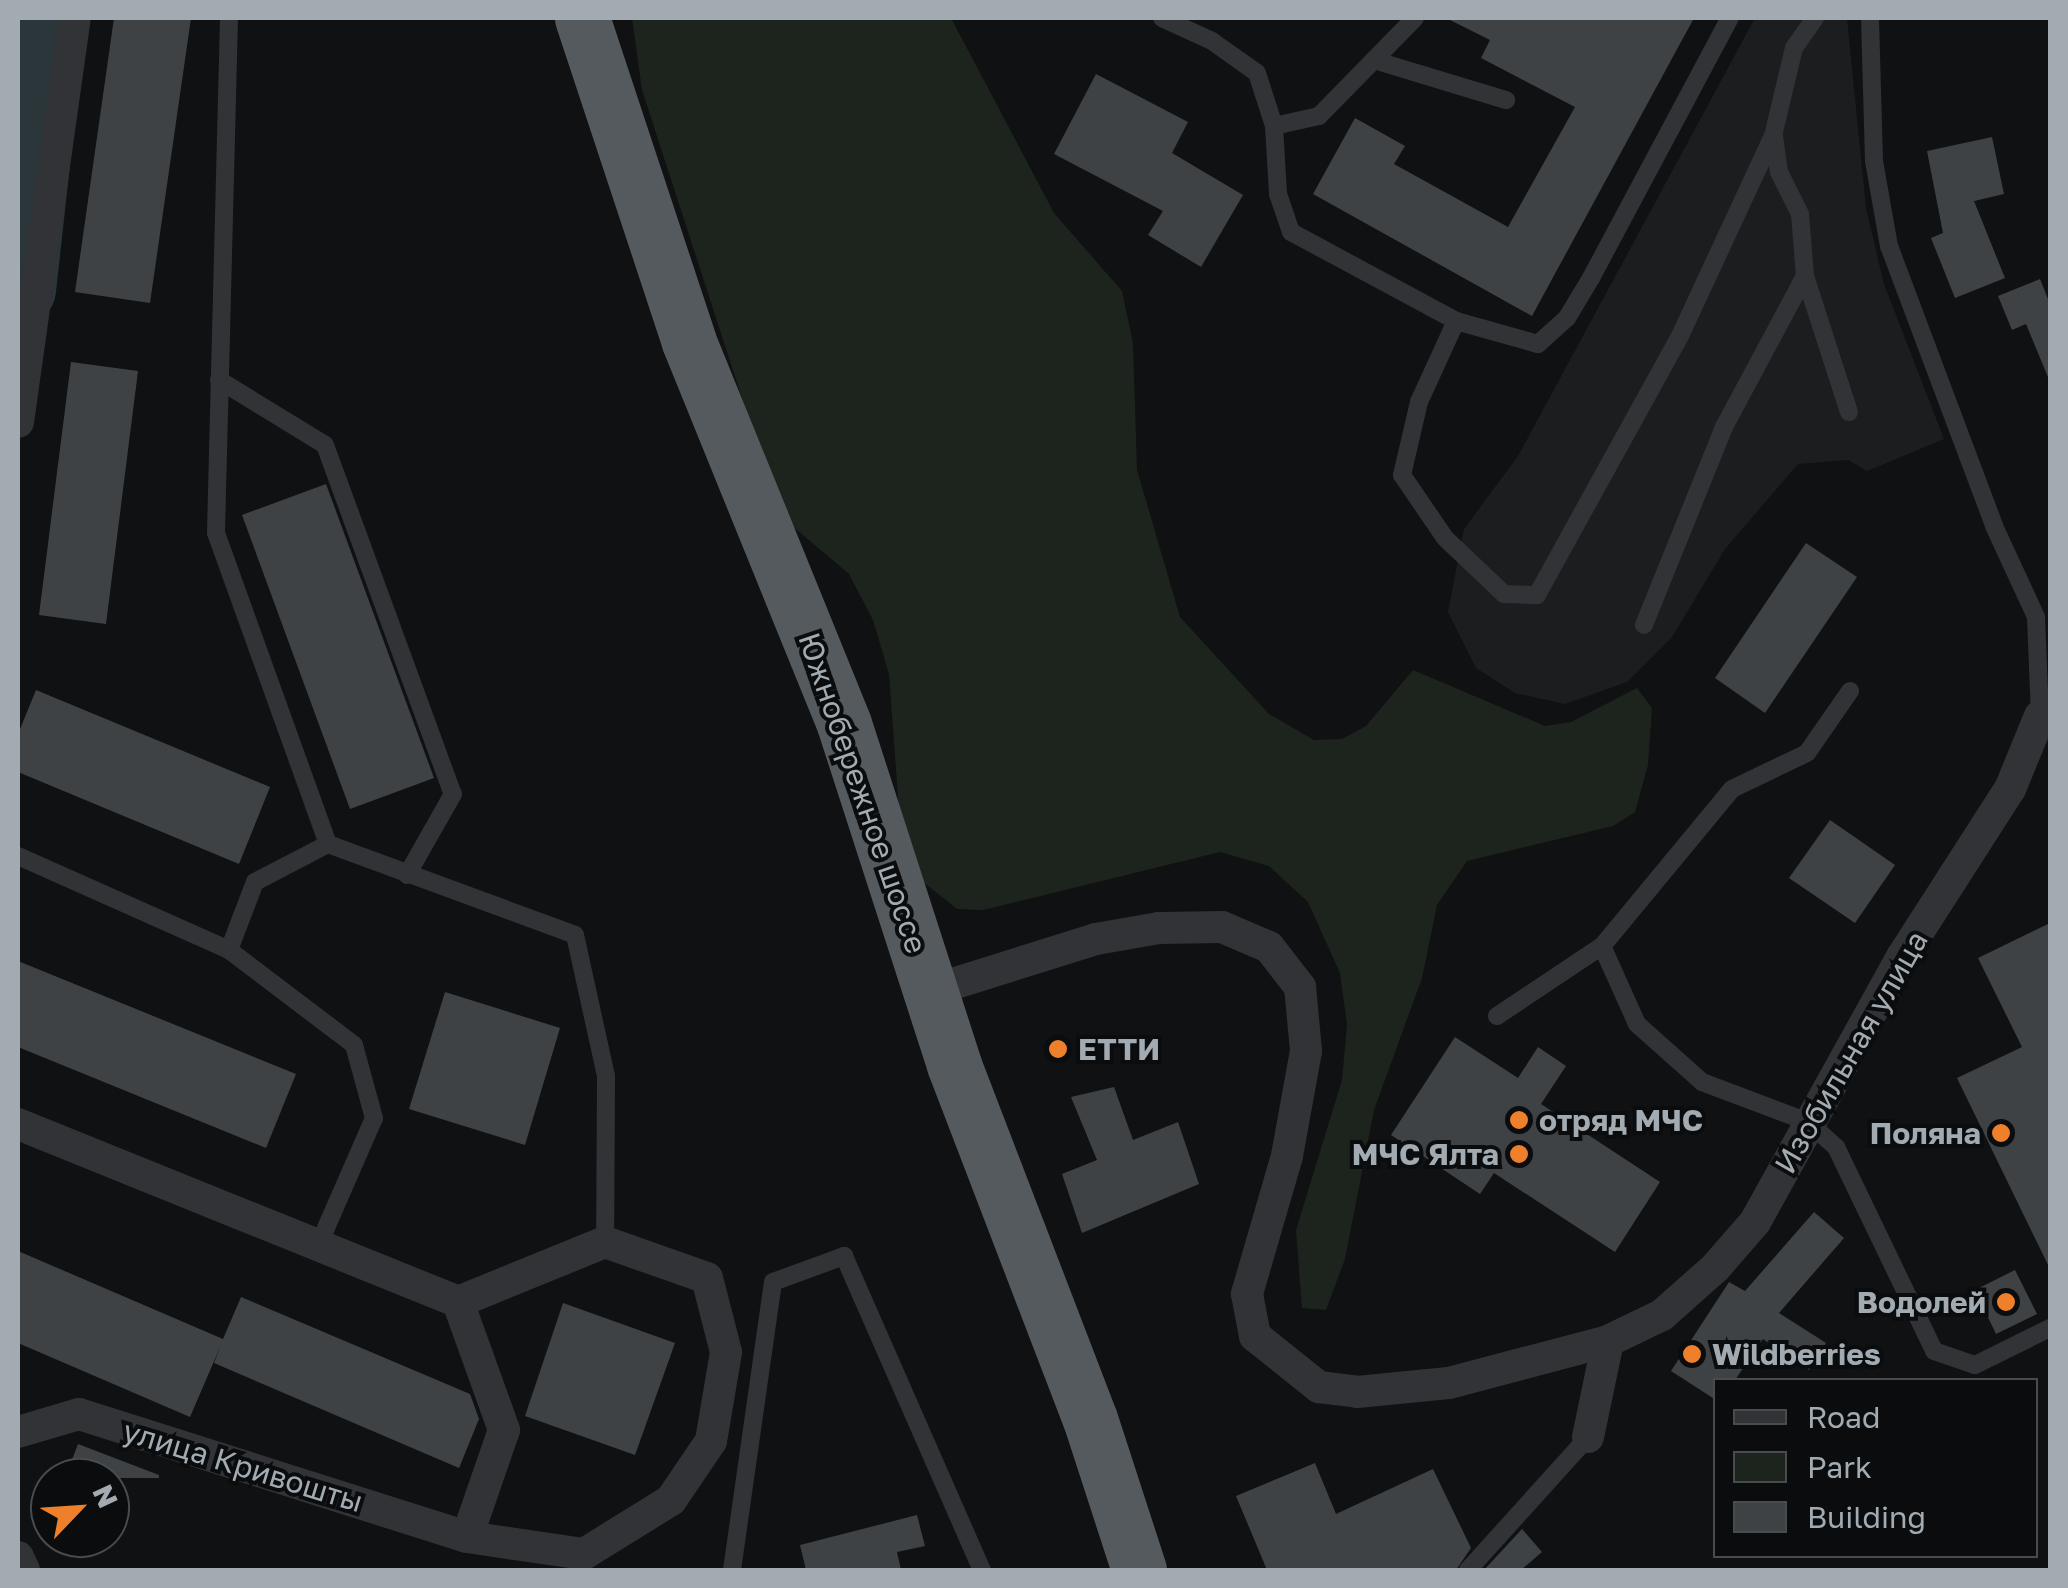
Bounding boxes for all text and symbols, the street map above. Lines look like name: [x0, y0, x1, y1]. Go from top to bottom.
street label: Южнобережное шоссе: [791, 628, 935, 958]
street label: Изобильная улица: [1767, 924, 1935, 1180]
place label: ЕТТИ: [1078, 1031, 1160, 1067]
marker: ЕТТИ: [1047, 1038, 1069, 1060]
place label: отряд МЧС: [1539, 1102, 1703, 1138]
marker: отряд МЧС: [1508, 1109, 1530, 1131]
place label: Поляна: [1870, 1115, 1981, 1151]
marker: Поляна: [1990, 1122, 2012, 1144]
place label: МЧС Ялта: [1352, 1136, 1499, 1172]
marker: МЧС Ялта: [1508, 1143, 1530, 1165]
place label: Водолей: [1857, 1284, 1986, 1320]
marker: Водолей: [1995, 1291, 2017, 1313]
place label: Wildberries: [1712, 1336, 1881, 1372]
marker: Wildberries: [1681, 1343, 1703, 1365]
legend: [1713, 1378, 2038, 1558]
text: Road: [1807, 1399, 1881, 1435]
street label: улица Кривошты: [119, 1412, 367, 1520]
text: Park: [1807, 1449, 1872, 1485]
north arrow: [30, 1458, 130, 1558]
text: N: [86, 1479, 125, 1513]
text: Building: [1807, 1499, 1926, 1535]

